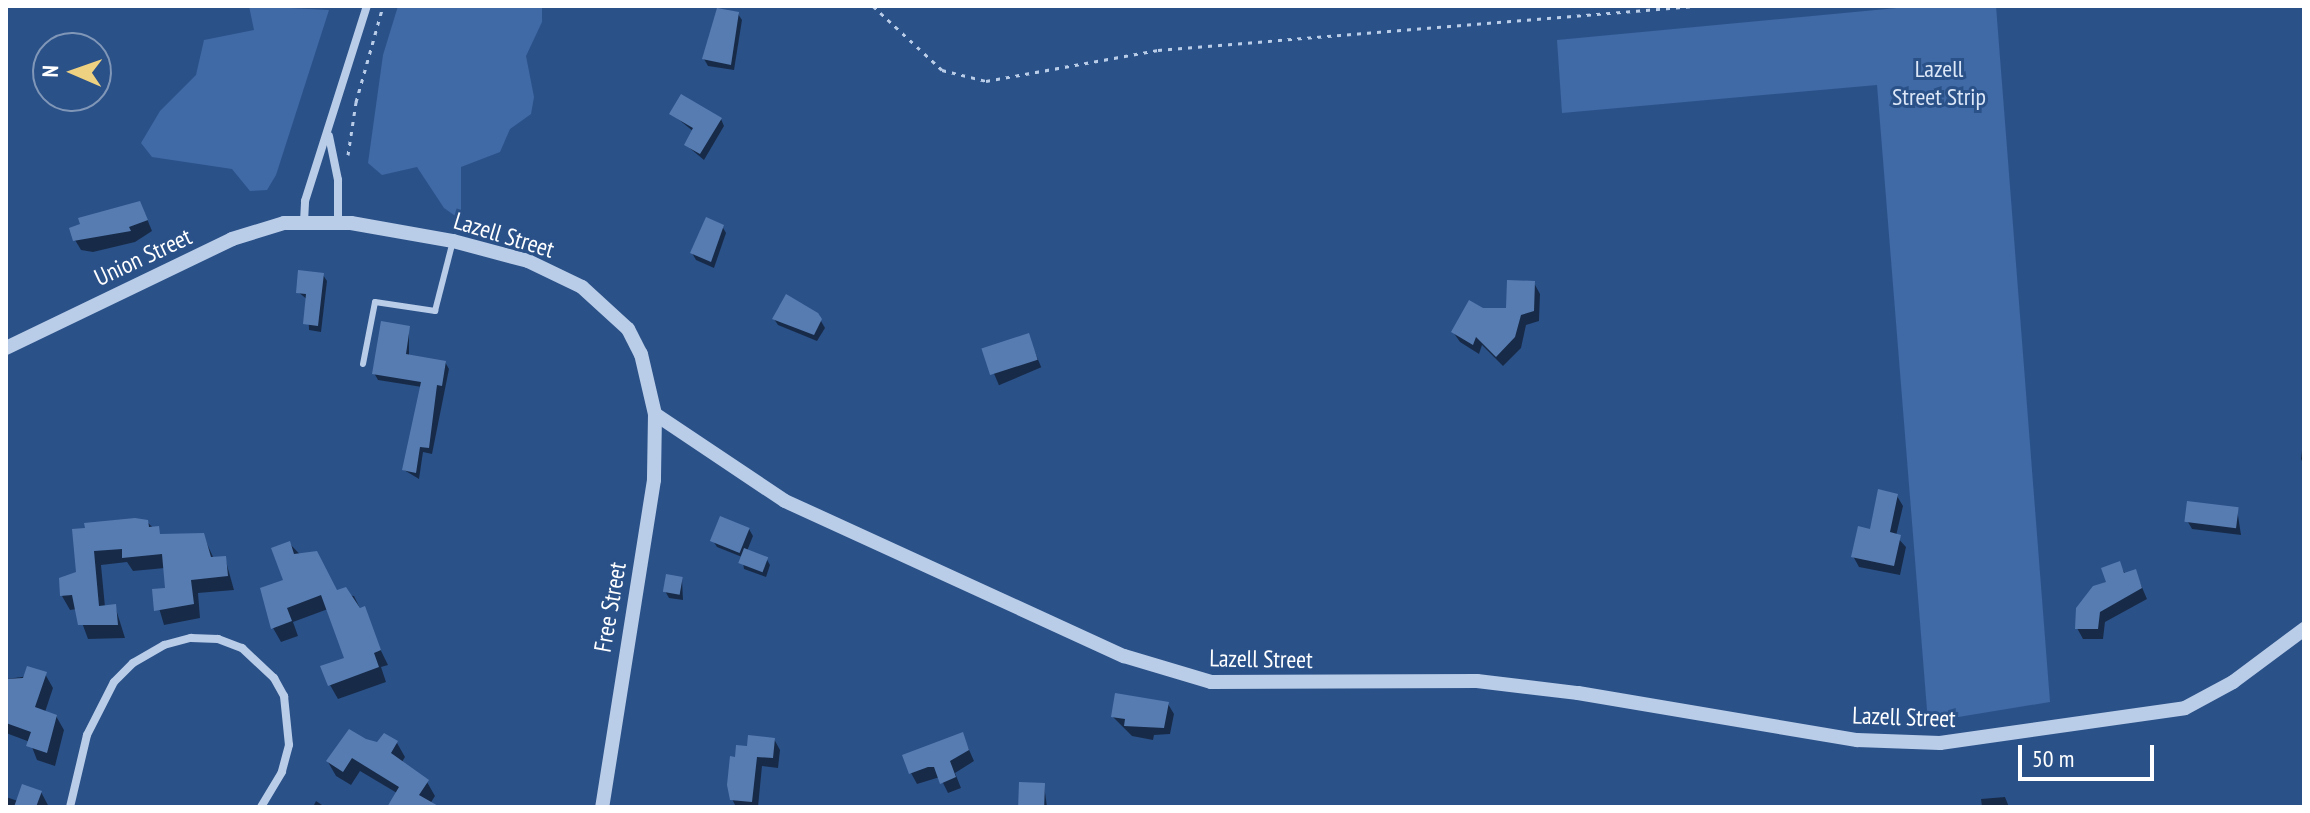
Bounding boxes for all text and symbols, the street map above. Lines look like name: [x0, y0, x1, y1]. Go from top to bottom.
north arrow: [32, 32, 112, 112]
park label: Lazell Street Strip: [1892, 55, 1986, 111]
text: N: [36, 65, 64, 78]
street label: Lazell Street: [450, 206, 558, 264]
street label: Union Street: [90, 222, 196, 292]
street label: Free Street: [588, 560, 632, 654]
street label: Lazell Street: [1209, 644, 1313, 674]
street label: Lazell Street: [1852, 701, 1956, 733]
scale bar: [2022, 729, 2158, 779]
text: 50 m: [2032, 743, 2074, 774]

